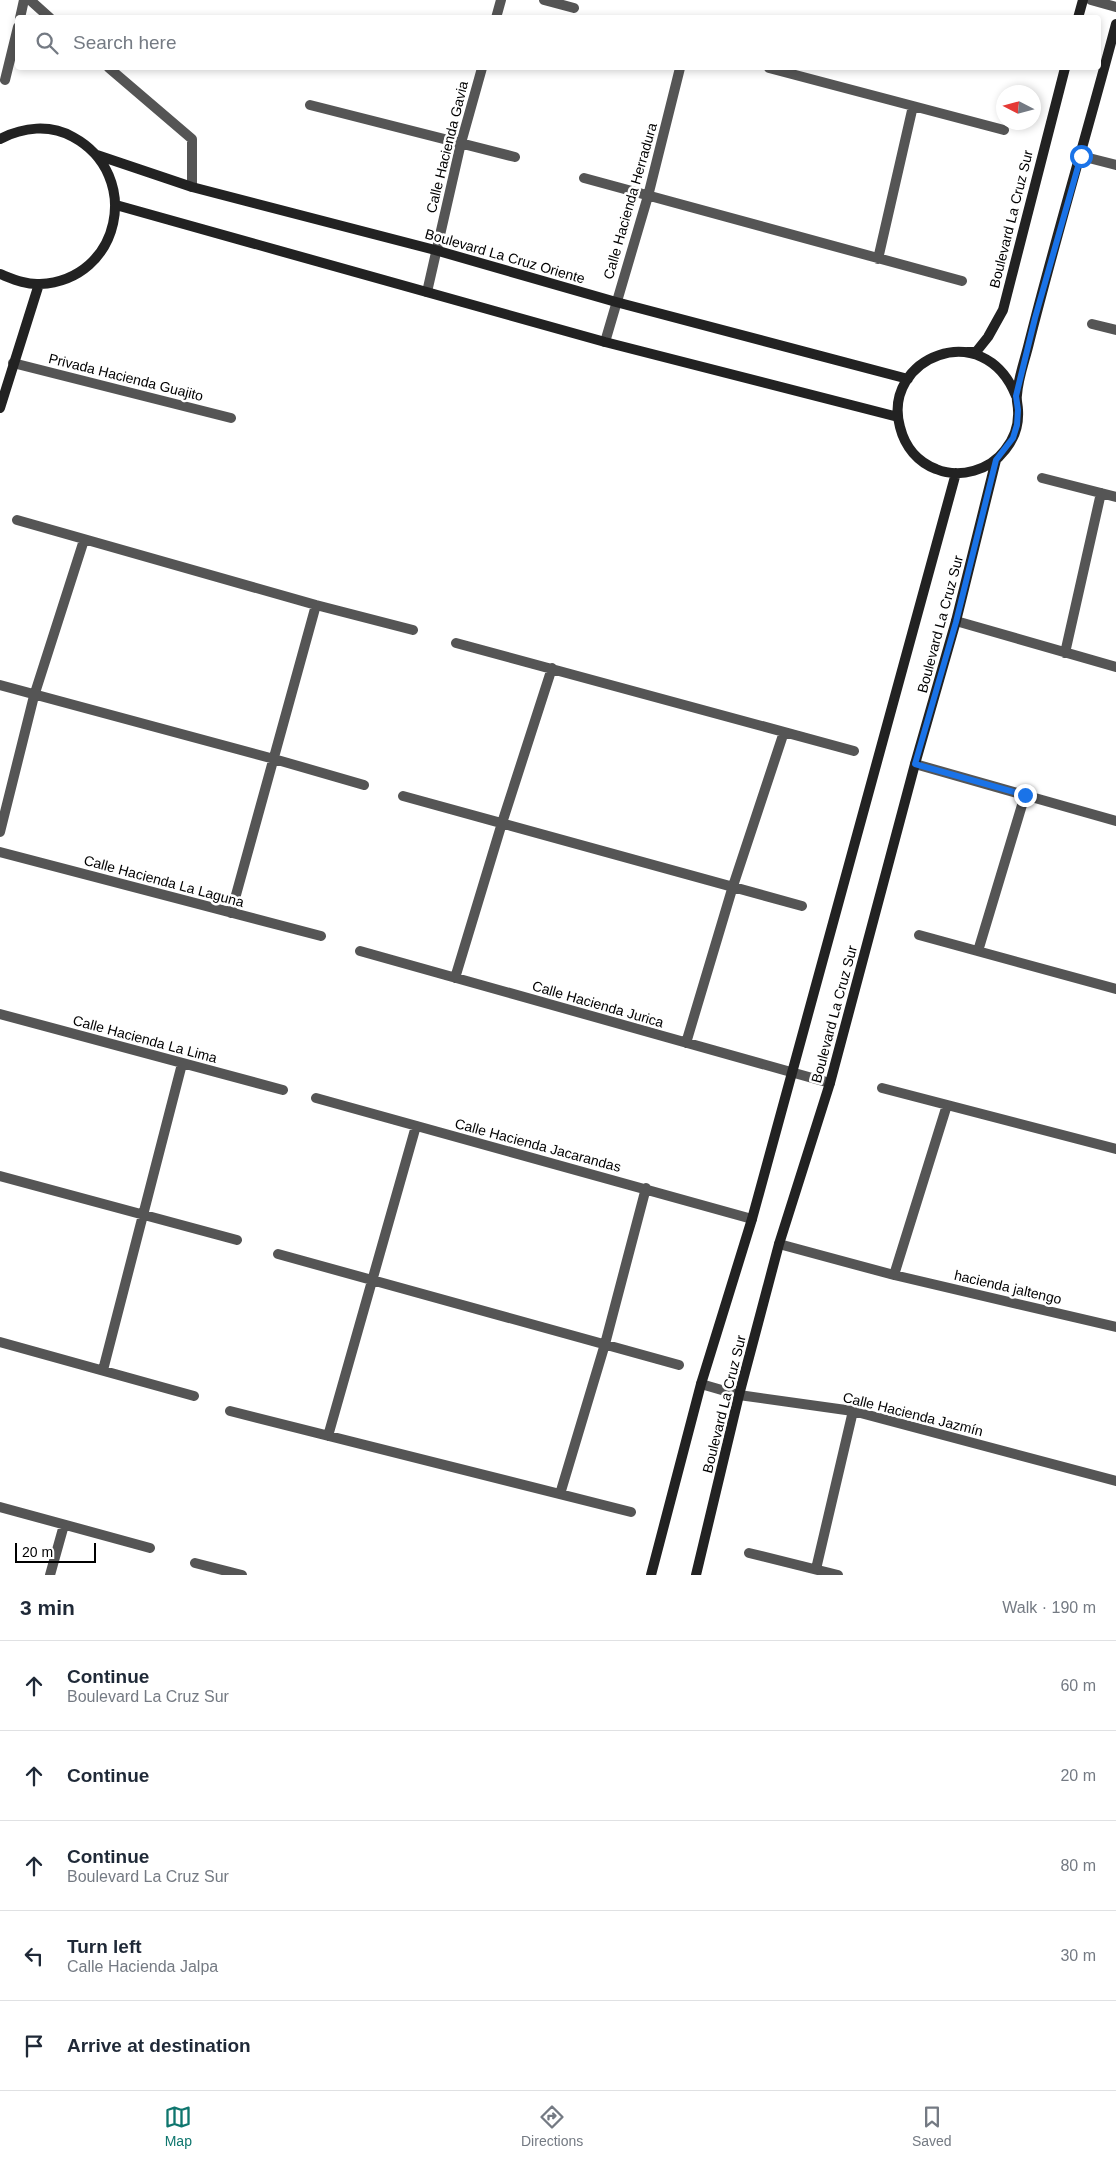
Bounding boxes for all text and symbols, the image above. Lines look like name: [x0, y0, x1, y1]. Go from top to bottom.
search box: [15, 15, 1101, 70]
icon: search: [33, 29, 61, 57]
text: Search here: [73, 32, 177, 53]
street label: Calle Hacienda Gavia: [423, 79, 471, 215]
north arrow: [996, 85, 1041, 130]
street label: Calle Hacienda Herradura: [600, 121, 660, 281]
route start: [1070, 145, 1093, 168]
street label: Boulevard La Cruz Sur: [986, 148, 1036, 290]
street label: Boulevard La Cruz Oriente: [423, 225, 587, 287]
street label: Privada Hacienda Guajito: [47, 350, 205, 404]
street label: Boulevard La Cruz Sur: [914, 553, 966, 694]
route end: [1014, 784, 1037, 807]
street label: Calle Hacienda La Laguna: [82, 852, 246, 910]
street label: Boulevard La Cruz Sur: [808, 943, 860, 1084]
street label: Calle Hacienda Jurica: [530, 978, 666, 1031]
street label: Calle Hacienda La Lima: [71, 1012, 219, 1066]
street label: Calle Hacienda Jacarandas: [453, 1115, 623, 1175]
street label: hacienda jaltengo: [953, 1267, 1063, 1307]
street label: Boulevard La Cruz Sur: [699, 1333, 749, 1475]
street label: Calle Hacienda Jazmín: [841, 1389, 985, 1439]
scale bar: [15, 1540, 96, 1563]
text: 20 m: [22, 1544, 53, 1560]
text: 3 min: [20, 1596, 75, 1619]
text: Walk · 190 m: [1002, 1599, 1096, 1616]
text: Continue: [67, 1666, 149, 1687]
icon: ahead: [20, 1672, 48, 1700]
text: 60 m: [1060, 1677, 1096, 1694]
text: Boulevard La Cruz Sur: [67, 1688, 229, 1705]
icon: ahead: [20, 1762, 48, 1790]
text: Continue: [67, 1765, 149, 1786]
text: 20 m: [1060, 1767, 1096, 1784]
text: Continue: [67, 1846, 149, 1867]
icon: ahead: [20, 1852, 48, 1880]
text: 80 m: [1060, 1857, 1096, 1874]
text: Boulevard La Cruz Sur: [67, 1868, 229, 1885]
text: Turn left: [67, 1936, 142, 1957]
icon: left: [20, 1942, 48, 1970]
text: 30 m: [1060, 1947, 1096, 1964]
text: Calle Hacienda Jalpa: [67, 1958, 218, 1975]
icon: arrive: [20, 2032, 48, 2060]
text: Arrive at destination: [67, 2035, 251, 2056]
tab: Map: [164, 2103, 192, 2149]
tab: Directions: [521, 2103, 583, 2149]
tab: Saved: [912, 2103, 952, 2149]

